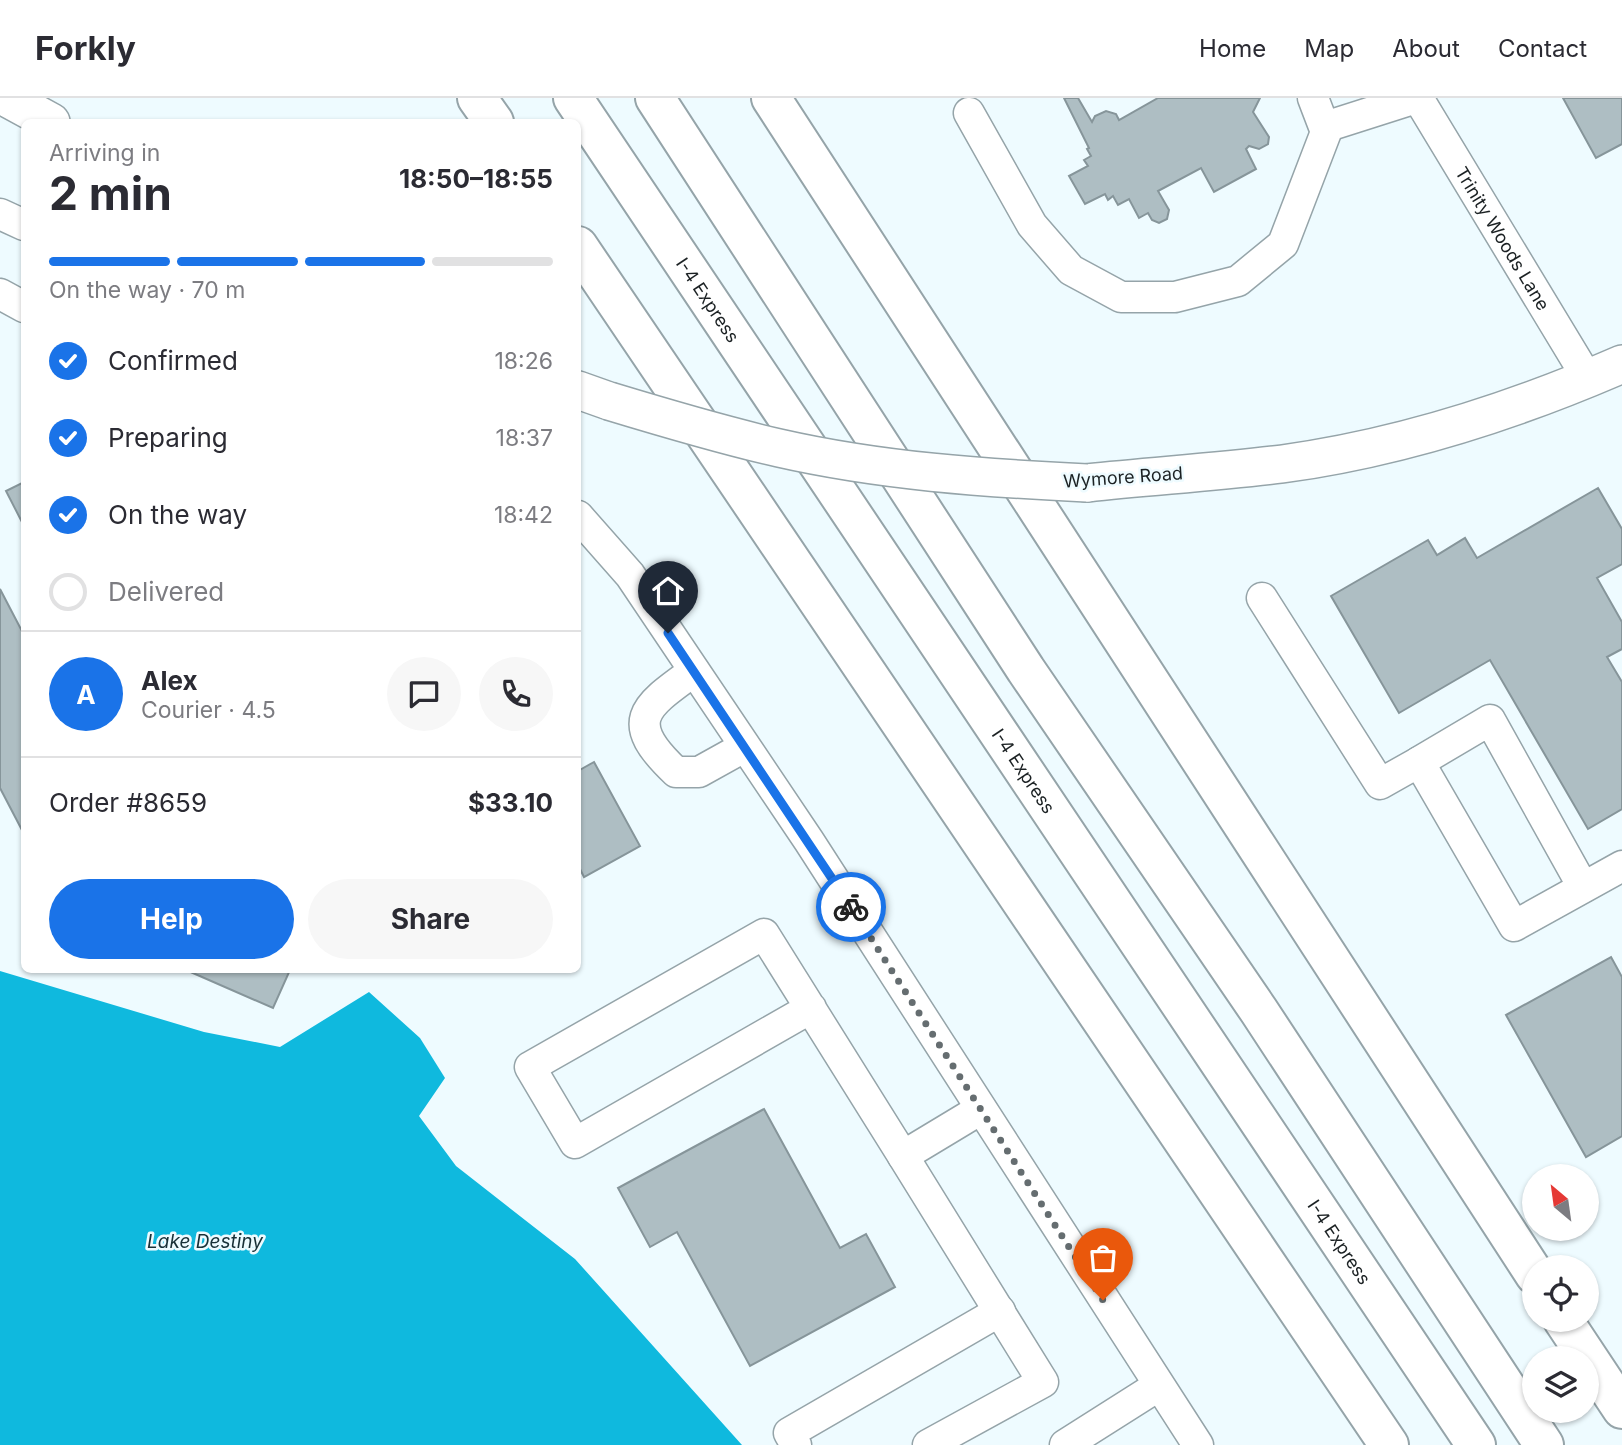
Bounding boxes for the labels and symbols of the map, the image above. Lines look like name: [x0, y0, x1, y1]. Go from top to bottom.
street label: Trinity Woods Lane: [1451, 163, 1554, 314]
street label: I-4 Express: [672, 253, 744, 346]
street label: Wymore Road: [1062, 462, 1184, 492]
pin: [638, 561, 698, 633]
street label: I-4 Express: [988, 724, 1060, 817]
courier: [816, 872, 886, 942]
north arrow: [1522, 1164, 1600, 1241]
street label: I-4 Express: [1304, 1195, 1376, 1288]
pin: [1073, 1228, 1133, 1300]
water label: Lake Destiny: [147, 1230, 264, 1253]

